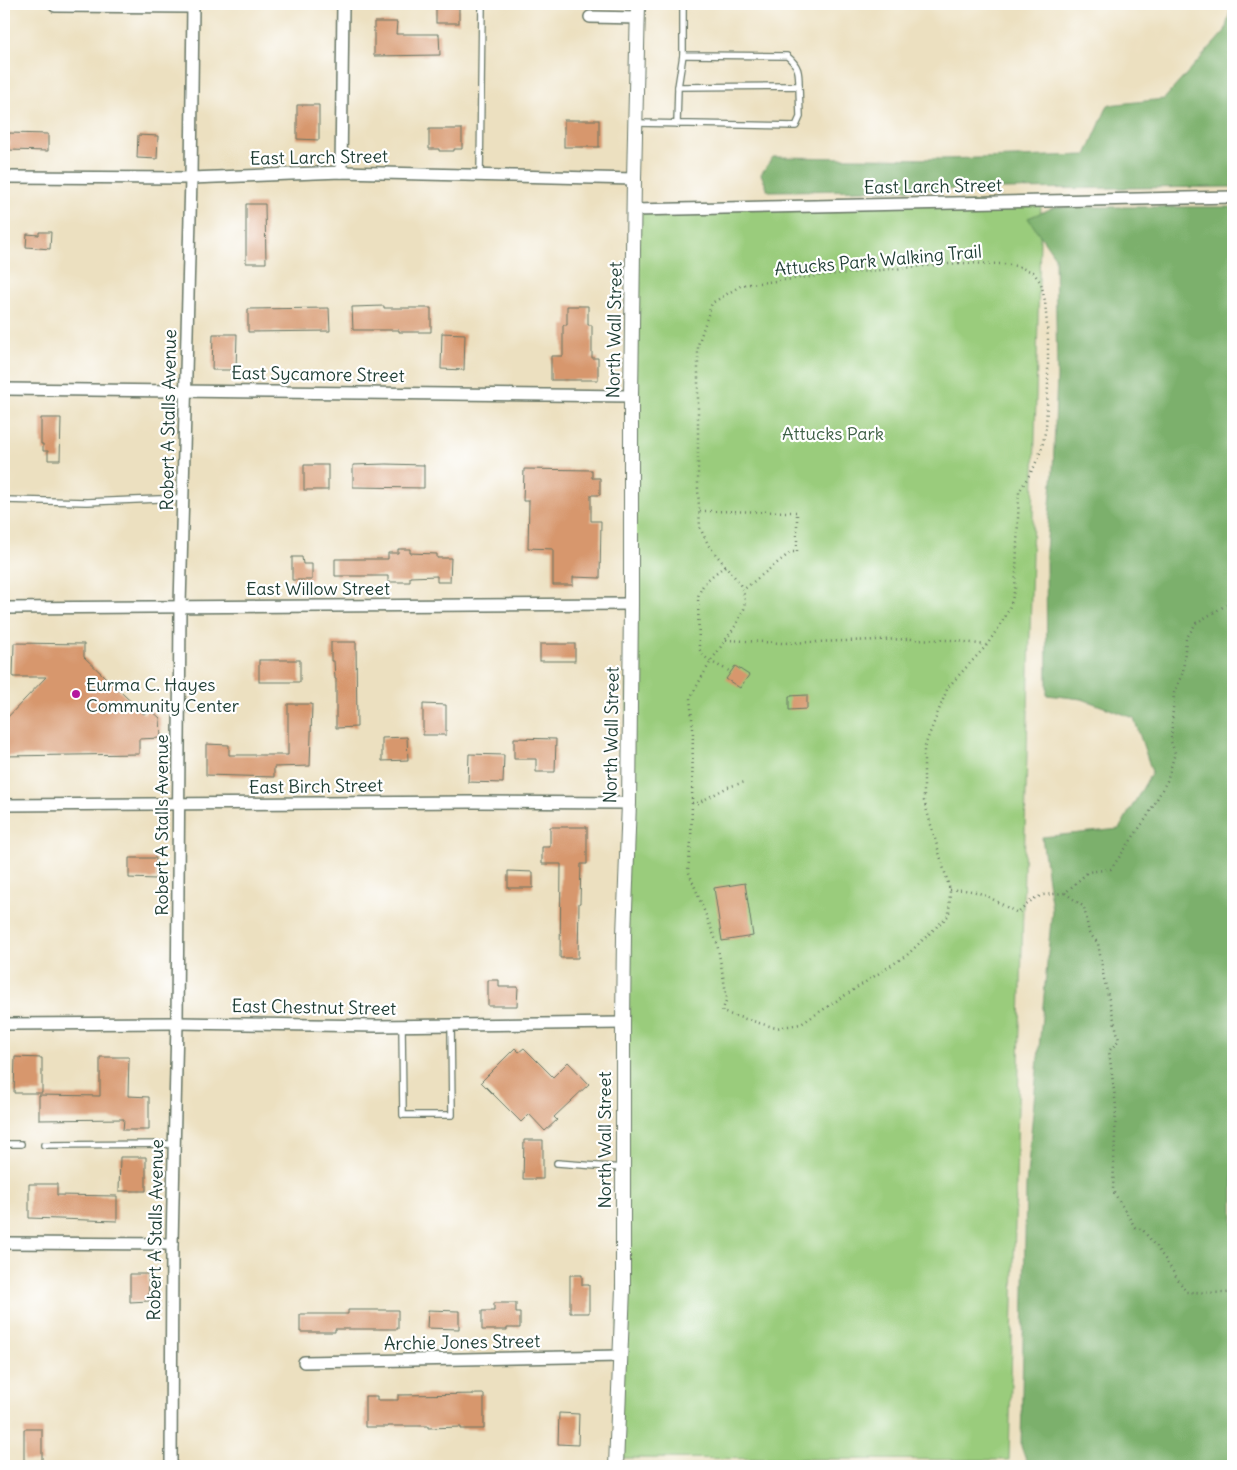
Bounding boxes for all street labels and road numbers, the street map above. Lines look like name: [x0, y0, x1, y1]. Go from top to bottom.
street label: East Larch Street: [250, 144, 388, 170]
street label: East Larch Street: [864, 173, 1002, 199]
street label: Attucks Park Walking Trail: [773, 239, 983, 281]
street label: North Wall Street: [601, 261, 627, 399]
street label: Robert A Stalls Avenue: [155, 329, 181, 511]
street label: East Sycamore Street: [231, 361, 405, 387]
street label: East Willow Street: [246, 577, 390, 600]
street label: North Wall Street: [598, 666, 624, 804]
street label: Robert A Stalls Avenue: [150, 734, 173, 916]
street label: East Birch Street: [249, 773, 383, 799]
street label: East Chestnut Street: [232, 994, 396, 1020]
street label: North Wall Street: [593, 1072, 616, 1208]
street label: Robert A Stalls Avenue: [142, 1139, 168, 1321]
street label: Archie Jones Street: [384, 1329, 540, 1355]

